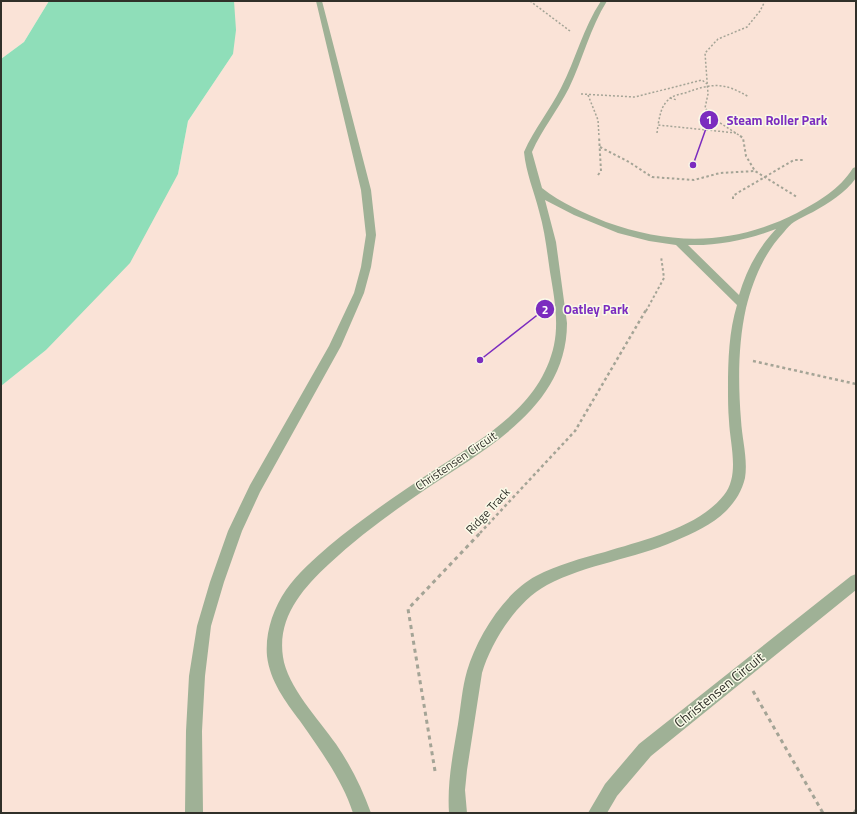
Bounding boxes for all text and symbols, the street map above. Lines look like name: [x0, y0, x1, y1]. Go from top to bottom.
callout: Steam Roller Park: [699, 108, 836, 133]
text: 1: [706, 110, 712, 129]
text: Steam Roller Park: [727, 110, 828, 130]
callout: Oatley Park: [535, 297, 636, 322]
text: Oatley Park: [563, 299, 629, 319]
text: 2: [542, 300, 548, 319]
street label: Christensen Circuit: [411, 426, 501, 495]
street label: Ridge Track: [461, 483, 514, 538]
street label: Christensen Circuit: [669, 647, 768, 732]

